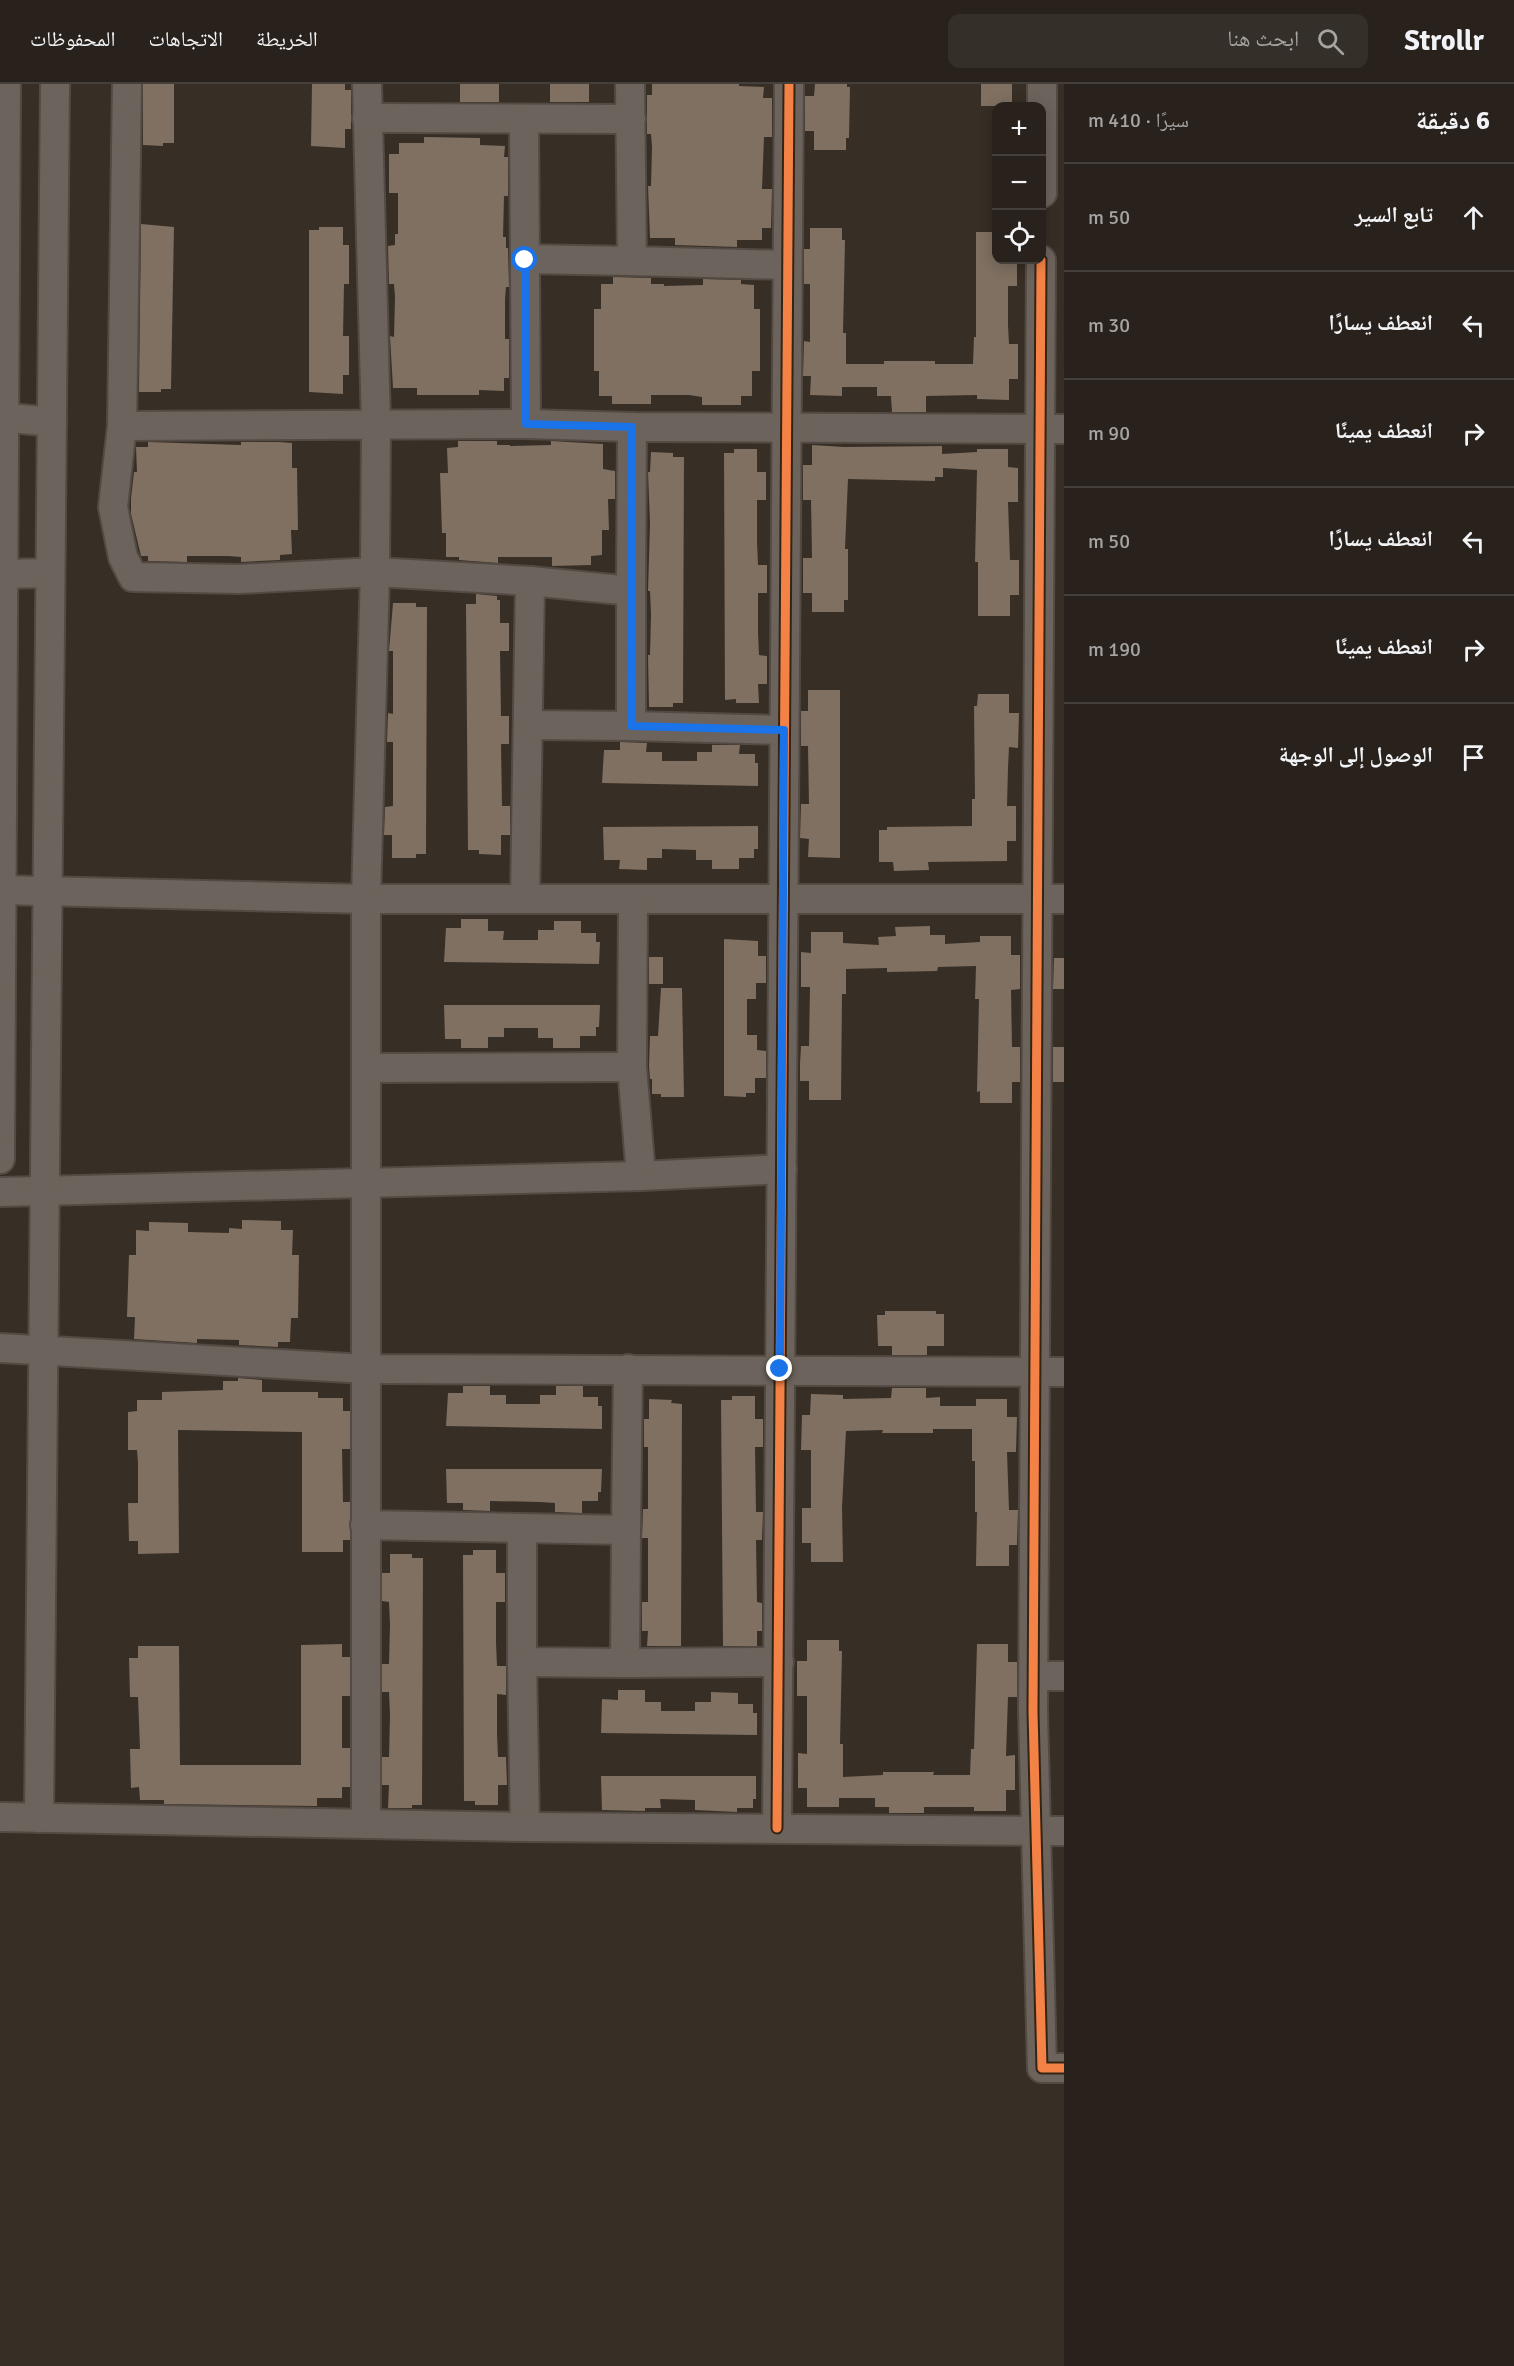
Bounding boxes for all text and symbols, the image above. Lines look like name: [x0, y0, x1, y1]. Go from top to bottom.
search box: [948, 14, 1368, 68]
text: Strollr: [1404, 24, 1484, 58]
text: ابحث هنا: [1227, 25, 1299, 52]
icon: search: [1314, 25, 1347, 58]
text: المحفوظات: [30, 26, 115, 52]
text: الاتجاهات: [148, 26, 223, 52]
text: الخريطة: [256, 26, 318, 52]
map controls: [992, 102, 1046, 264]
button: +: [992, 102, 1046, 156]
text: 6 دقيقة: [1416, 105, 1490, 137]
text: سيرًا · 410 m: [1088, 108, 1189, 133]
button: −: [992, 156, 1046, 210]
text: تابع السير: [1355, 201, 1433, 228]
icon: ahead: [1457, 201, 1490, 234]
text: 50 m: [1088, 205, 1130, 230]
button: locate: [992, 210, 1046, 264]
route start: [511, 246, 537, 272]
text: انعطف يسارًا: [1328, 309, 1433, 336]
icon: left: [1457, 309, 1490, 342]
text: 30 m: [1088, 313, 1130, 338]
text: انعطف يمينًا: [1335, 417, 1433, 444]
icon: right: [1457, 417, 1490, 450]
text: 90 m: [1088, 421, 1130, 446]
text: انعطف يسارًا: [1328, 525, 1433, 552]
icon: left: [1457, 525, 1490, 558]
text: 50 m: [1088, 529, 1130, 554]
text: انعطف يمينًا: [1335, 633, 1433, 660]
icon: right: [1457, 633, 1490, 666]
text: 190 m: [1088, 637, 1141, 662]
text: الوصول إلى الوجهة: [1279, 741, 1433, 768]
icon: arrive: [1457, 741, 1490, 774]
route end: [766, 1355, 792, 1381]

